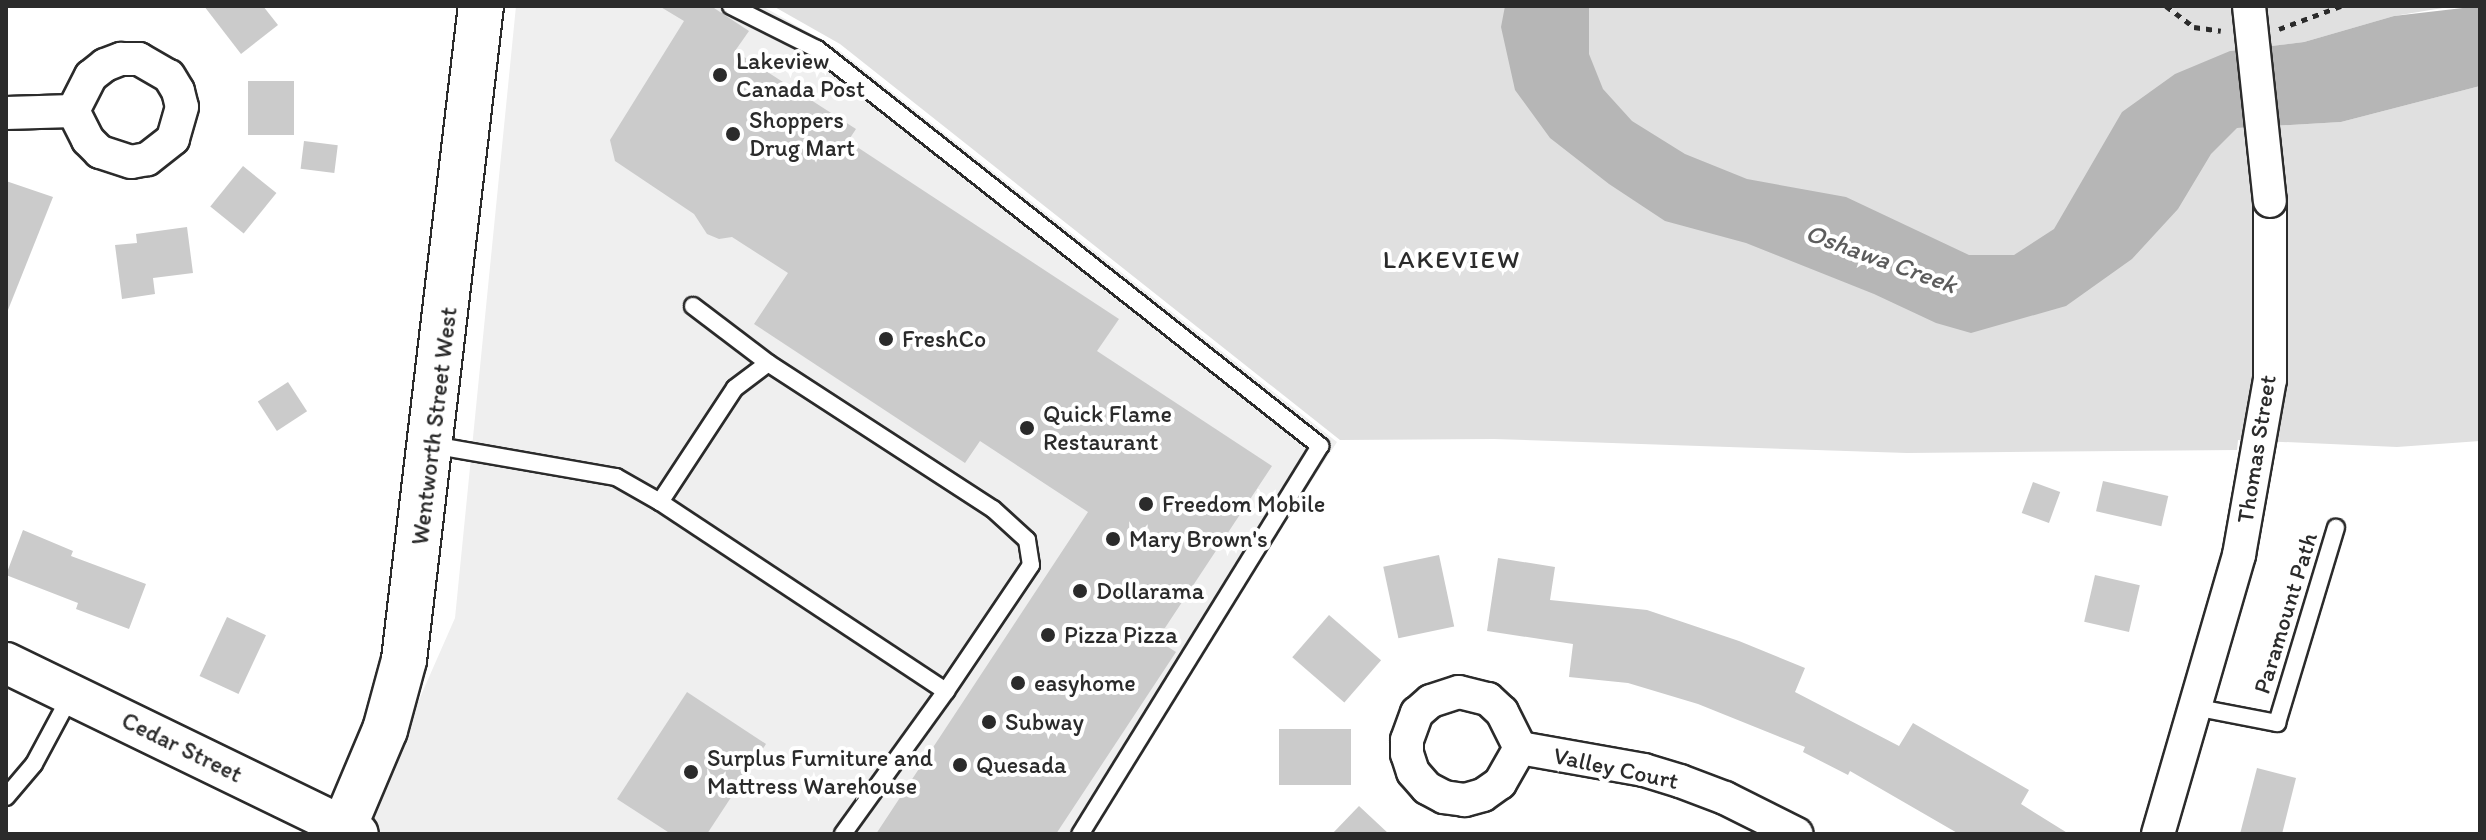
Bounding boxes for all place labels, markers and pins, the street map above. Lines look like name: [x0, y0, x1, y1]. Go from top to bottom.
place label: Lakeview Canada Post: [736, 47, 865, 103]
marker: Lakeview Canada Post: [711, 66, 729, 84]
place label: Shoppers Drug Mart: [749, 106, 855, 162]
marker: Shoppers Drug Mart: [724, 125, 742, 143]
place label: FreshCo: [902, 325, 986, 353]
marker: FreshCo: [877, 330, 895, 348]
place label: Quick Flame Restaurant: [1043, 400, 1171, 456]
marker: Quick Flame Restaurant: [1018, 419, 1036, 437]
place label: Freedom Mobile: [1162, 490, 1325, 518]
marker: Freedom Mobile: [1137, 495, 1155, 513]
place label: Mary Brown's: [1129, 525, 1269, 553]
marker: Mary Brown's: [1104, 530, 1122, 548]
place label: Dollarama: [1096, 577, 1204, 605]
marker: Dollarama: [1071, 582, 1089, 600]
place label: Pizza Pizza: [1064, 621, 1177, 649]
marker: Pizza Pizza: [1039, 626, 1057, 644]
place label: easyhome: [1034, 669, 1136, 697]
marker: easyhome: [1009, 674, 1027, 692]
place label: Subway: [1005, 708, 1084, 736]
marker: Subway: [980, 713, 998, 731]
place label: Surplus Furniture and Mattress Warehouse: [707, 744, 933, 800]
place label: Quesada: [976, 751, 1067, 779]
marker: Quesada: [951, 756, 969, 774]
marker: Surplus Furniture and Mattress Warehouse: [682, 763, 700, 781]

